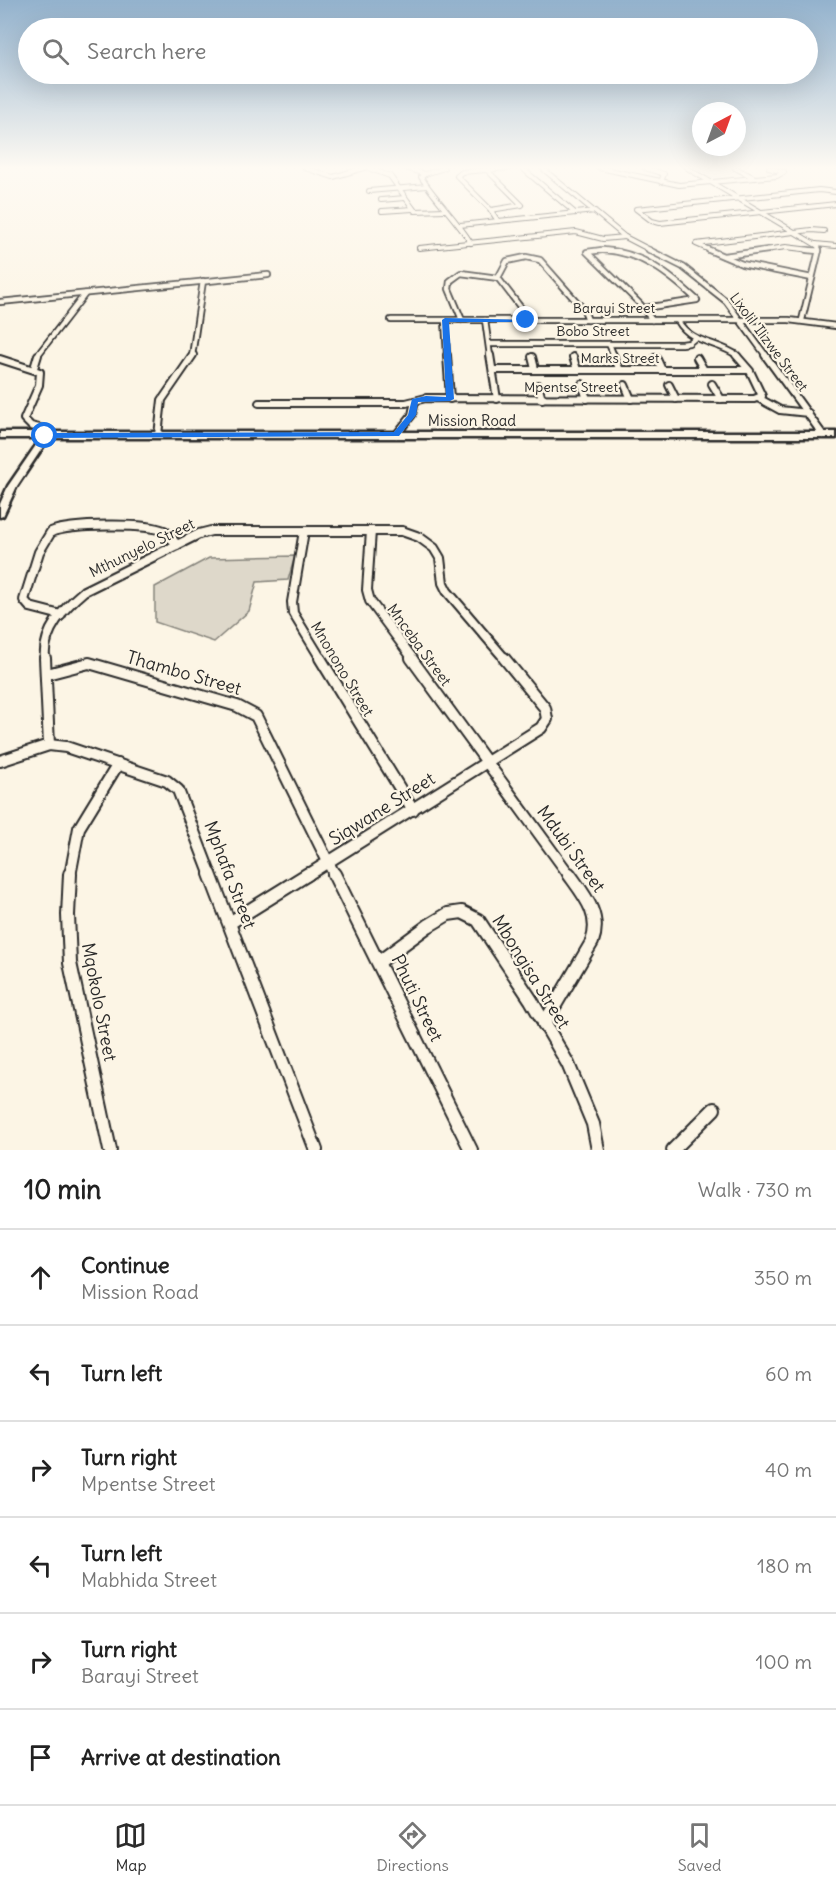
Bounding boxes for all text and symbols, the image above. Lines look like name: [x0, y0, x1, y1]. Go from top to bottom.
search box: [18, 18, 818, 84]
icon: search: [39, 35, 72, 68]
text: Search here: [87, 37, 206, 65]
north arrow: [692, 102, 746, 156]
street label: Lixolil 'Ilizwe Street: [726, 289, 812, 395]
street label: Barayi Street: [573, 299, 655, 317]
route end: [512, 306, 538, 332]
street label: Bobo Street: [556, 322, 630, 340]
street label: Marks Street: [580, 349, 660, 367]
street label: Mpentse Street: [524, 378, 618, 396]
street label: Mission Road: [428, 411, 516, 430]
route start: [31, 422, 57, 448]
street label: Mthunyelo Street: [86, 514, 198, 581]
street label: Mnceba Street: [383, 600, 456, 689]
street label: Mnonono Street: [307, 618, 378, 720]
street label: Thambo Street: [124, 645, 244, 700]
street label: Siqwane Street: [324, 767, 439, 850]
street label: Mdubi Street: [532, 801, 611, 897]
street label: Mphafa Street: [199, 818, 262, 932]
street label: Mbongisa Street: [487, 911, 576, 1033]
street label: Mqokolo Street: [77, 941, 122, 1063]
street label: Phuti Street: [386, 950, 448, 1045]
text: 10 min: [24, 1173, 101, 1206]
text: Walk · 730 m: [698, 1177, 812, 1202]
text: Continue: [81, 1251, 170, 1279]
icon: ahead: [24, 1261, 57, 1294]
text: 350 m: [754, 1265, 812, 1290]
text: Mission Road: [81, 1279, 199, 1304]
icon: left: [24, 1357, 57, 1390]
text: Turn left: [81, 1359, 162, 1387]
text: 60 m: [765, 1361, 812, 1386]
text: Turn right: [81, 1443, 177, 1471]
icon: right: [24, 1453, 57, 1486]
text: 40 m: [765, 1457, 812, 1482]
text: Mpentse Street: [81, 1471, 216, 1496]
text: Turn left: [81, 1539, 162, 1567]
icon: left: [24, 1549, 57, 1582]
text: 180 m: [757, 1553, 812, 1578]
text: Mabhida Street: [81, 1567, 217, 1592]
text: Turn right: [81, 1635, 177, 1663]
icon: right: [24, 1645, 57, 1678]
text: 100 m: [755, 1649, 812, 1674]
text: Barayi Street: [81, 1663, 199, 1688]
icon: arrive: [24, 1741, 57, 1774]
text: Arrive at destination: [81, 1743, 281, 1771]
tab: Map: [114, 1819, 147, 1875]
tab: Directions: [376, 1819, 449, 1875]
tab: Saved: [678, 1819, 722, 1875]

